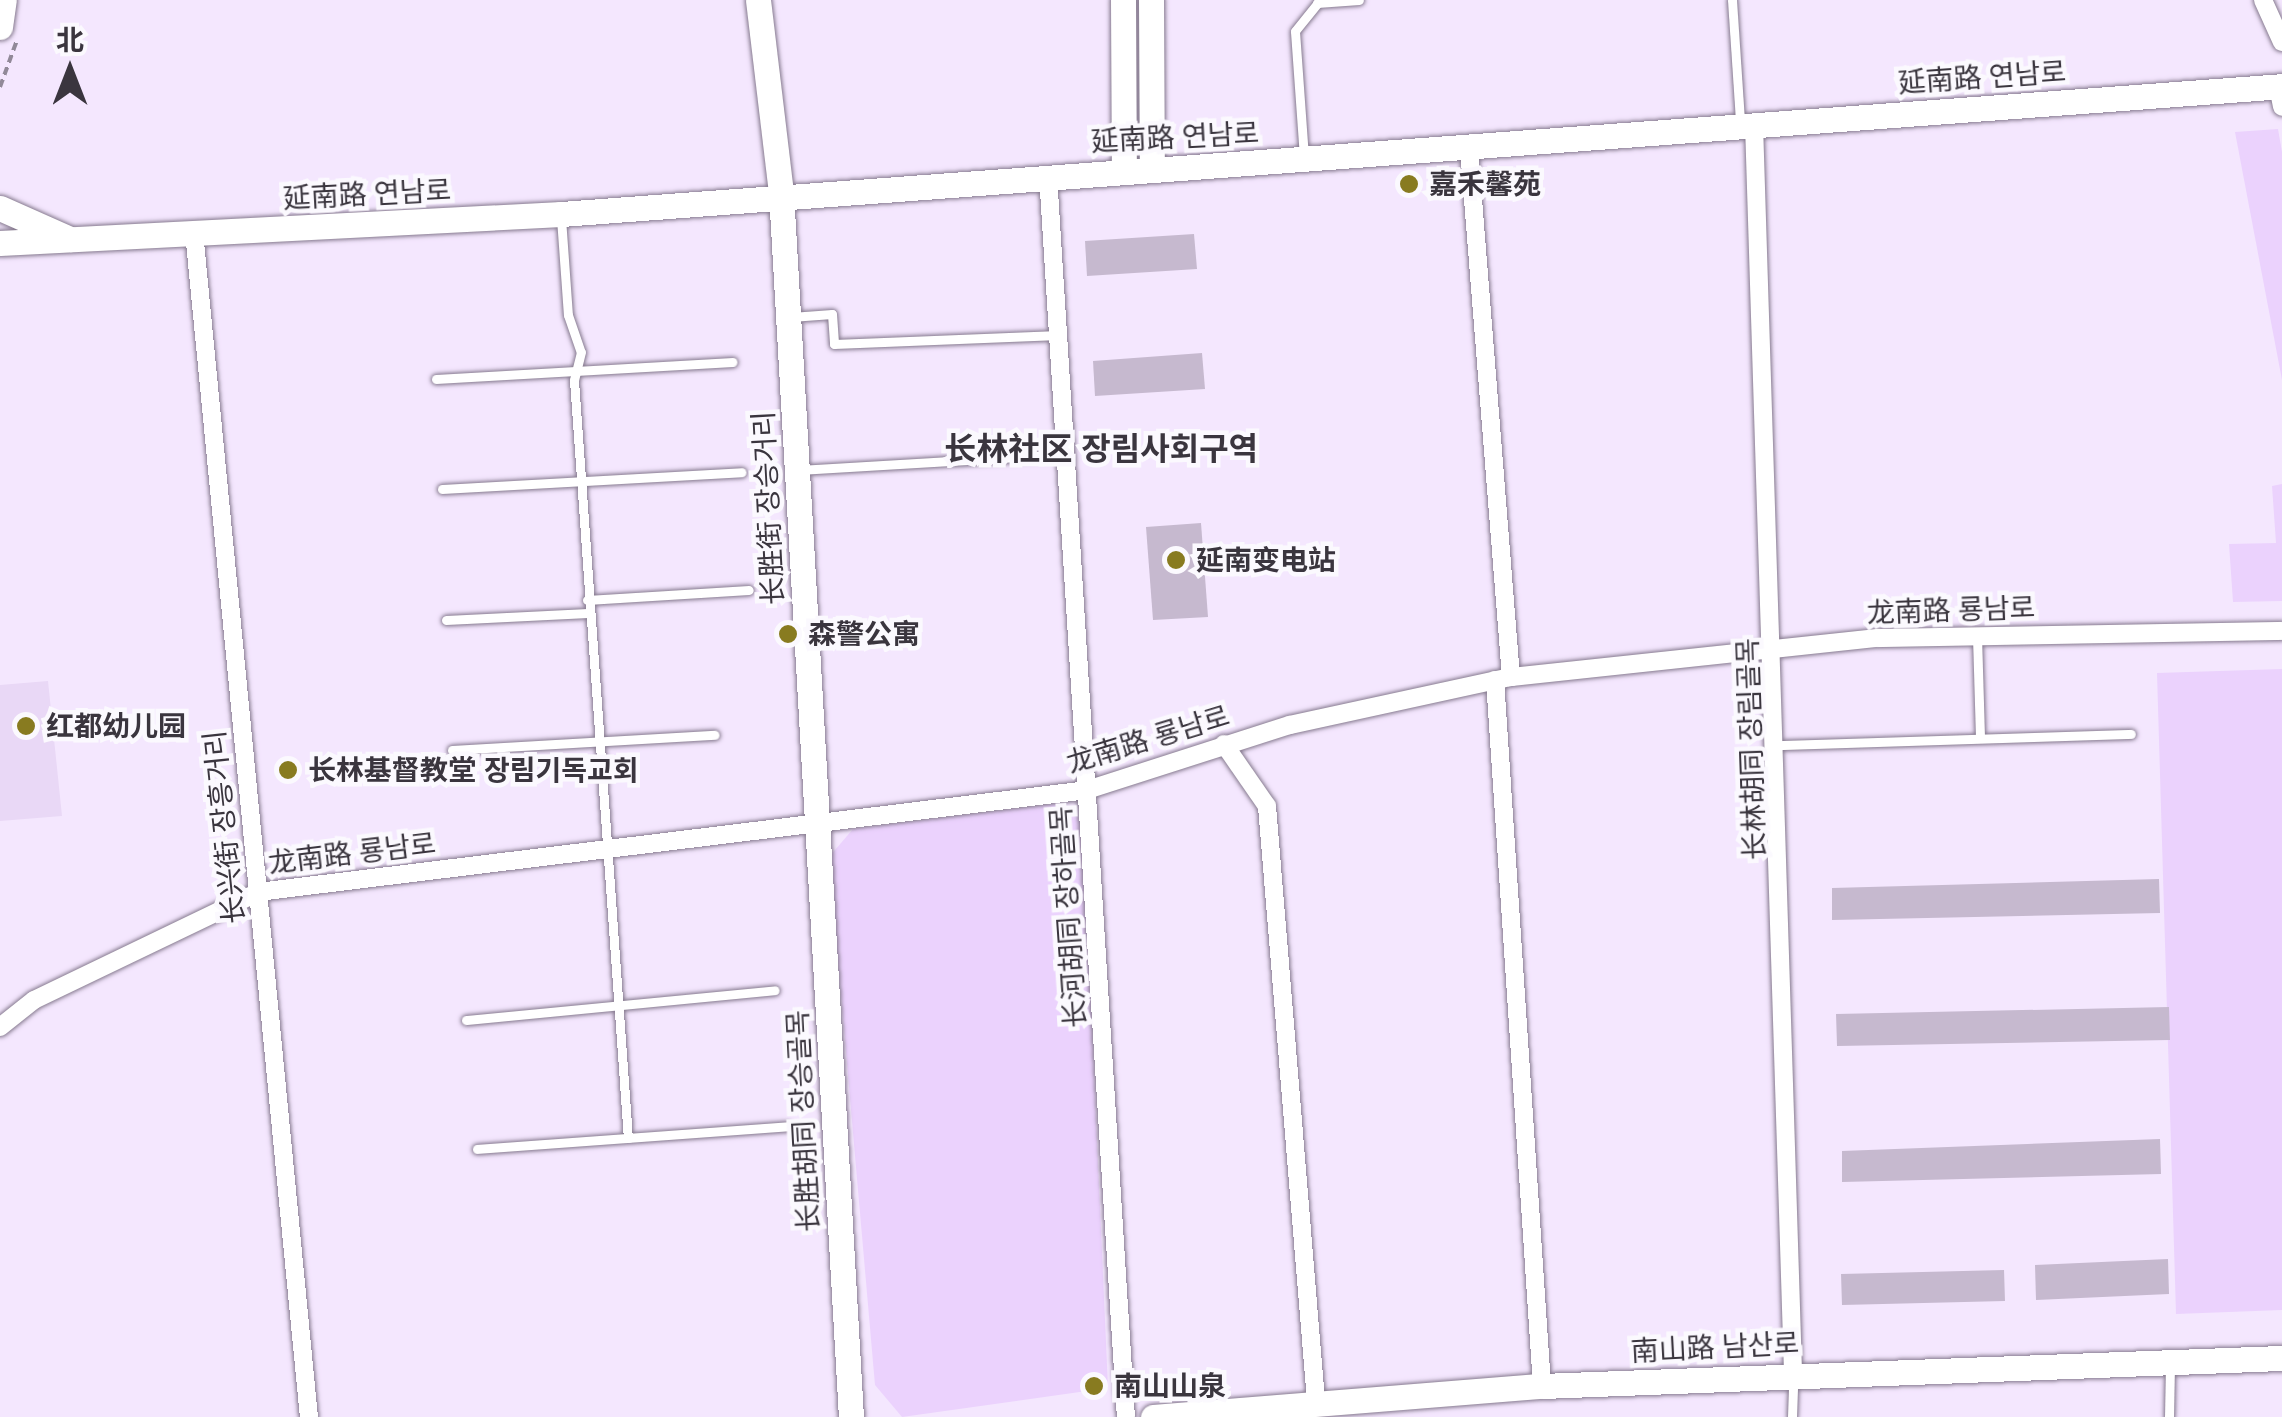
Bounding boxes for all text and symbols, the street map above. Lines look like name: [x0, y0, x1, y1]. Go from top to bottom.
north arrow: [20, 20, 120, 120]
text: 北: [56, 23, 84, 57]
street label: 延南路 연남로: [1897, 54, 2067, 100]
street label: 延南路 연남로: [1090, 116, 1260, 158]
place label: 嘉禾馨苑: [1429, 167, 1541, 201]
street label: 延南路 연남로: [282, 173, 452, 215]
marker: 嘉禾馨苑: [1398, 173, 1420, 195]
street label: 长胜街 장승거리: [746, 410, 790, 606]
district label: 长林社区 장림사회구역: [944, 430, 1258, 468]
place label: 延南变电站: [1196, 543, 1336, 577]
marker: 延南变电站: [1165, 549, 1187, 571]
street label: 龙南路 룡남로: [1866, 590, 2036, 630]
place label: 森警公寓: [808, 617, 920, 651]
marker: 森警公寓: [777, 623, 799, 645]
street label: 长林胡同 장림골목: [1730, 637, 1772, 861]
street label: 龙南路 룡남로: [1062, 698, 1234, 780]
place label: 红都幼儿园: [46, 709, 186, 743]
marker: 红都幼儿园: [15, 715, 37, 737]
street label: 长兴街 장흥거리: [197, 729, 251, 925]
place label: 长林基督教堂 장림기독교회: [308, 753, 638, 787]
marker: 长林基督教堂 장림기독교회: [277, 759, 299, 781]
street label: 长河胡同 장하골목: [1043, 805, 1093, 1029]
street label: 龙南路 룡남로: [266, 826, 438, 880]
street label: 长胜胡同 장승골목: [780, 1009, 826, 1233]
street label: 南山路 남산로: [1630, 1326, 1800, 1368]
place label: 南山山泉: [1114, 1369, 1226, 1403]
marker: 南山山泉: [1083, 1375, 1105, 1397]

